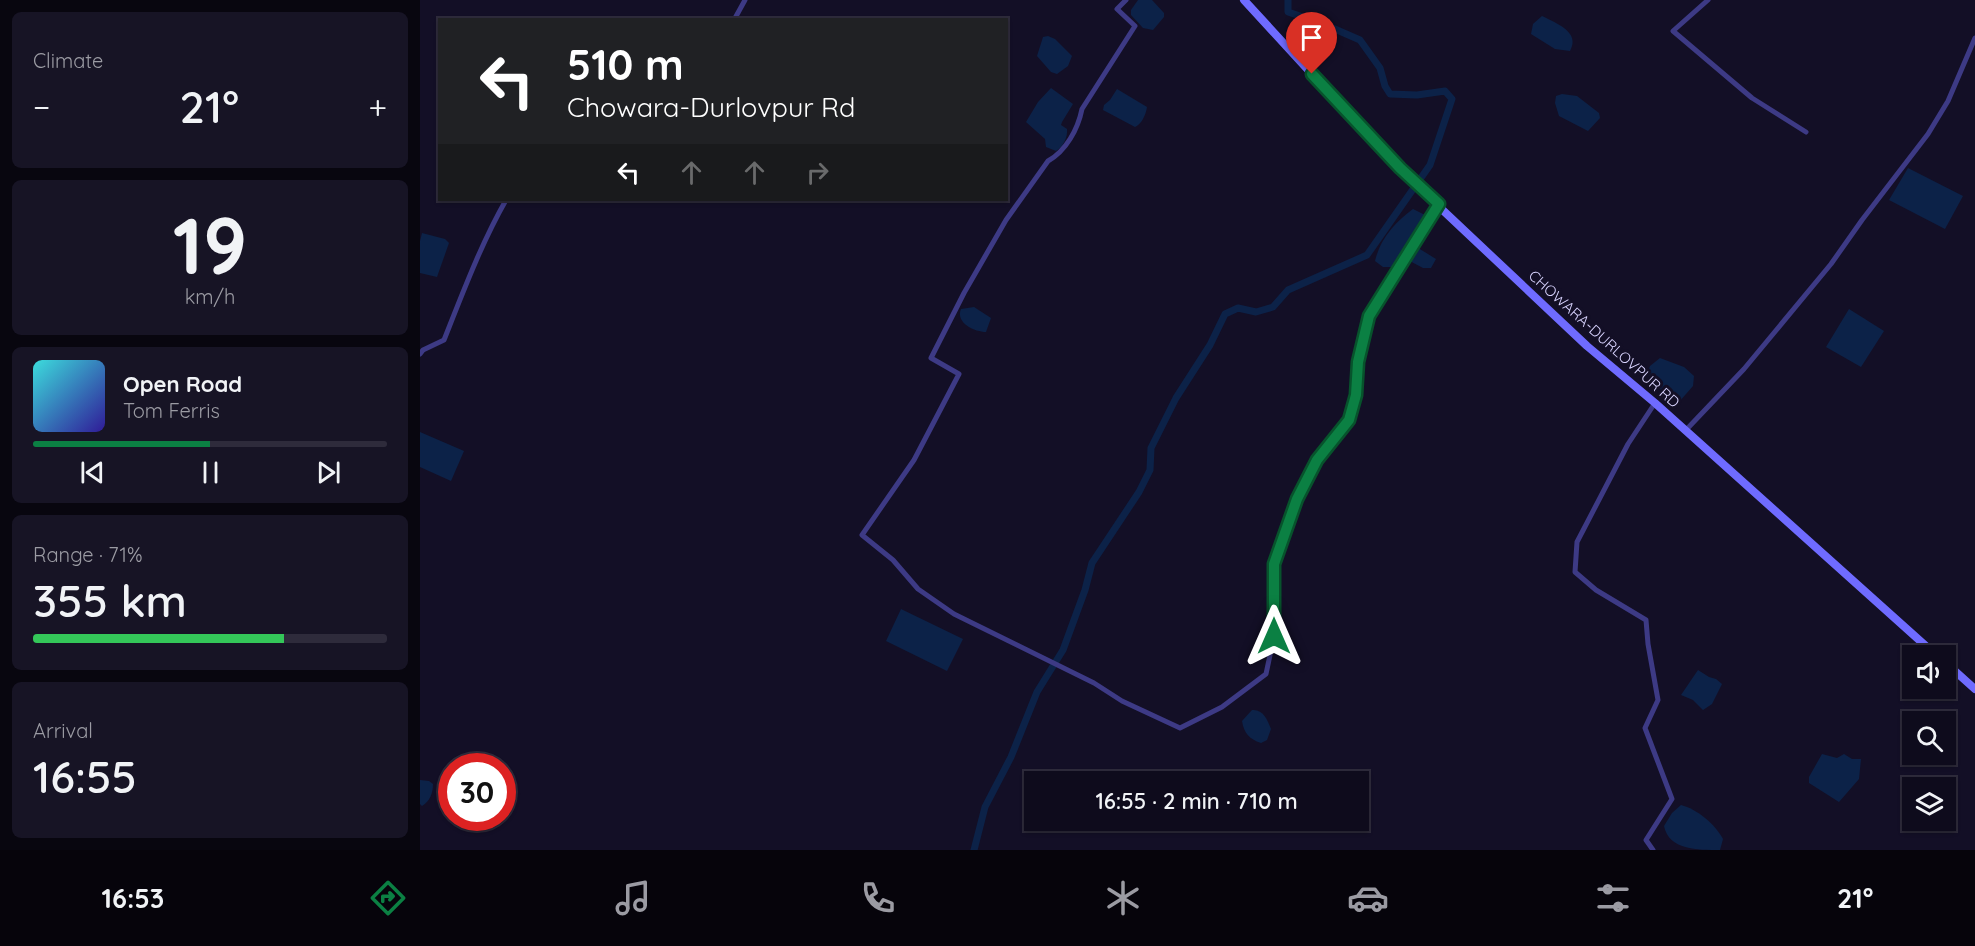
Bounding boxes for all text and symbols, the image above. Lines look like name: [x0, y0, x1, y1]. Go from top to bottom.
pin: [1286, 12, 1337, 74]
icon: arrive: [1295, 21, 1328, 54]
text: 510 m: [567, 38, 684, 91]
icon: left: [468, 42, 546, 120]
text: Climate: [33, 48, 103, 73]
text: 21°: [180, 78, 239, 134]
text: −: [33, 86, 50, 127]
text: +: [368, 86, 387, 127]
text: Chowara-Durlovpur Rd: [567, 90, 855, 124]
icon: left: [612, 156, 645, 189]
icon: ahead: [675, 156, 708, 189]
icon: ahead: [738, 156, 771, 189]
icon: right: [801, 156, 834, 189]
text: 19: [173, 196, 247, 294]
street label: CHOWARA-DURLOVPUR RD: [1525, 266, 1684, 412]
text: km/h: [185, 284, 235, 309]
text: Open Road: [123, 370, 242, 398]
text: Tom Ferris: [123, 398, 220, 423]
icon: previous: [76, 456, 109, 489]
icon: pause: [194, 456, 227, 489]
icon: next: [312, 456, 345, 489]
text: Range · 71%: [33, 542, 143, 567]
text: 355 km: [33, 572, 187, 628]
position arrow: [1242, 604, 1306, 668]
map controls: [1902, 645, 1956, 831]
button: sound: [1902, 645, 1956, 699]
button: search: [1902, 711, 1956, 765]
text: Arrival: [33, 718, 93, 743]
text: 16:55: [33, 748, 137, 804]
speed limit sign: 30: [438, 753, 516, 831]
button: layers: [1902, 777, 1956, 831]
text: 16:55 · 2 min · 710 m: [1095, 787, 1298, 815]
icon: directions: [367, 877, 409, 919]
icon: music: [612, 877, 654, 919]
icon: phone: [857, 877, 899, 919]
icon: climate: [1102, 877, 1144, 919]
icon: car: [1347, 877, 1389, 919]
icon: filters: [1592, 877, 1634, 919]
text: 16:53: [101, 881, 164, 915]
text: 21°: [1837, 881, 1873, 915]

